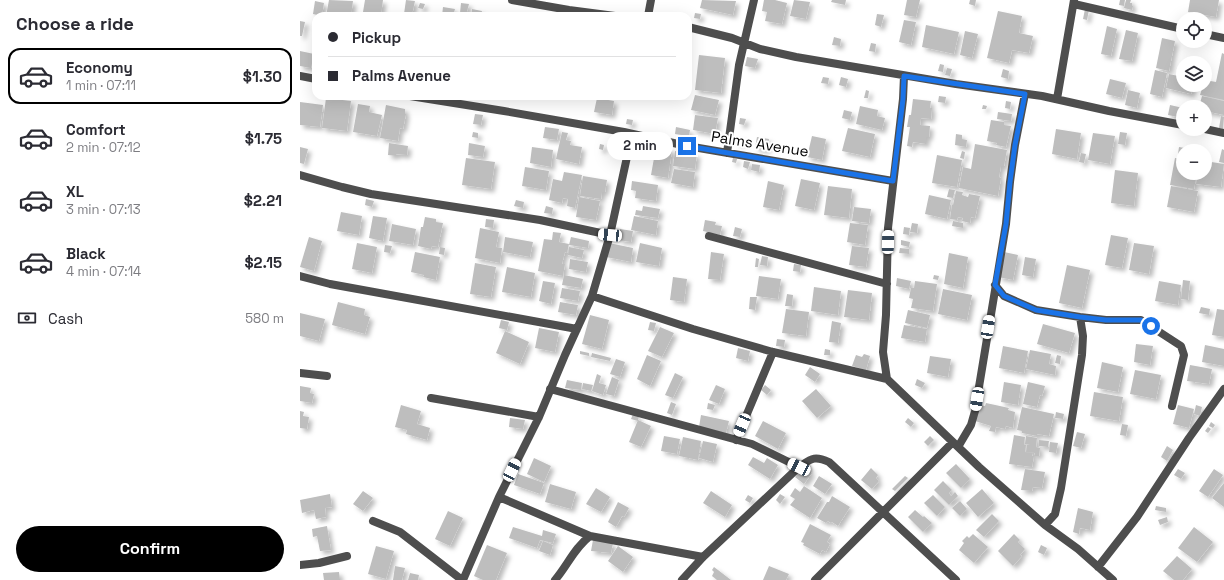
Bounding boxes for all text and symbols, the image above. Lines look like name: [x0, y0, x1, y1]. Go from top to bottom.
text: Choose a ride: [16, 12, 134, 35]
map controls: [1176, 12, 1212, 180]
button: locate: [1176, 12, 1212, 48]
text: Pickup: [352, 28, 401, 47]
button: layers: [1176, 56, 1212, 92]
icon: car: [18, 58, 54, 94]
text: Economy: [66, 58, 133, 77]
text: Palms Avenue: [352, 66, 451, 85]
text: $1.30: [243, 67, 282, 86]
text: 1 min · 07:11: [66, 77, 136, 94]
button: +: [1176, 100, 1212, 136]
icon: car: [18, 120, 54, 156]
text: Comfort: [66, 120, 126, 139]
street label: Palms Avenue: [710, 126, 810, 161]
text: $1.75: [245, 129, 282, 148]
callout: 2 min: [607, 132, 673, 160]
text: 2 min: [623, 137, 657, 154]
route end: [678, 137, 696, 155]
text: 2 min · 07:12: [66, 139, 141, 156]
button: −: [1176, 144, 1212, 180]
icon: car: [18, 182, 54, 218]
text: XL: [66, 182, 84, 201]
text: $2.21: [244, 191, 282, 210]
text: 3 min · 07:13: [66, 201, 141, 218]
car: [598, 228, 622, 242]
car: [882, 230, 894, 254]
icon: car: [18, 244, 54, 280]
text: Black: [66, 244, 106, 263]
text: $2.15: [245, 253, 282, 272]
text: 4 min · 07:14: [66, 263, 141, 280]
icon: cash: [16, 307, 38, 329]
text: Cash: [48, 309, 83, 328]
text: 580 m: [245, 310, 284, 327]
car: [980, 314, 996, 340]
route start: [1142, 317, 1160, 335]
car: [969, 386, 985, 412]
car: [732, 412, 752, 438]
car: [786, 456, 812, 478]
car: [501, 457, 523, 483]
button: Confirm: [16, 526, 284, 572]

